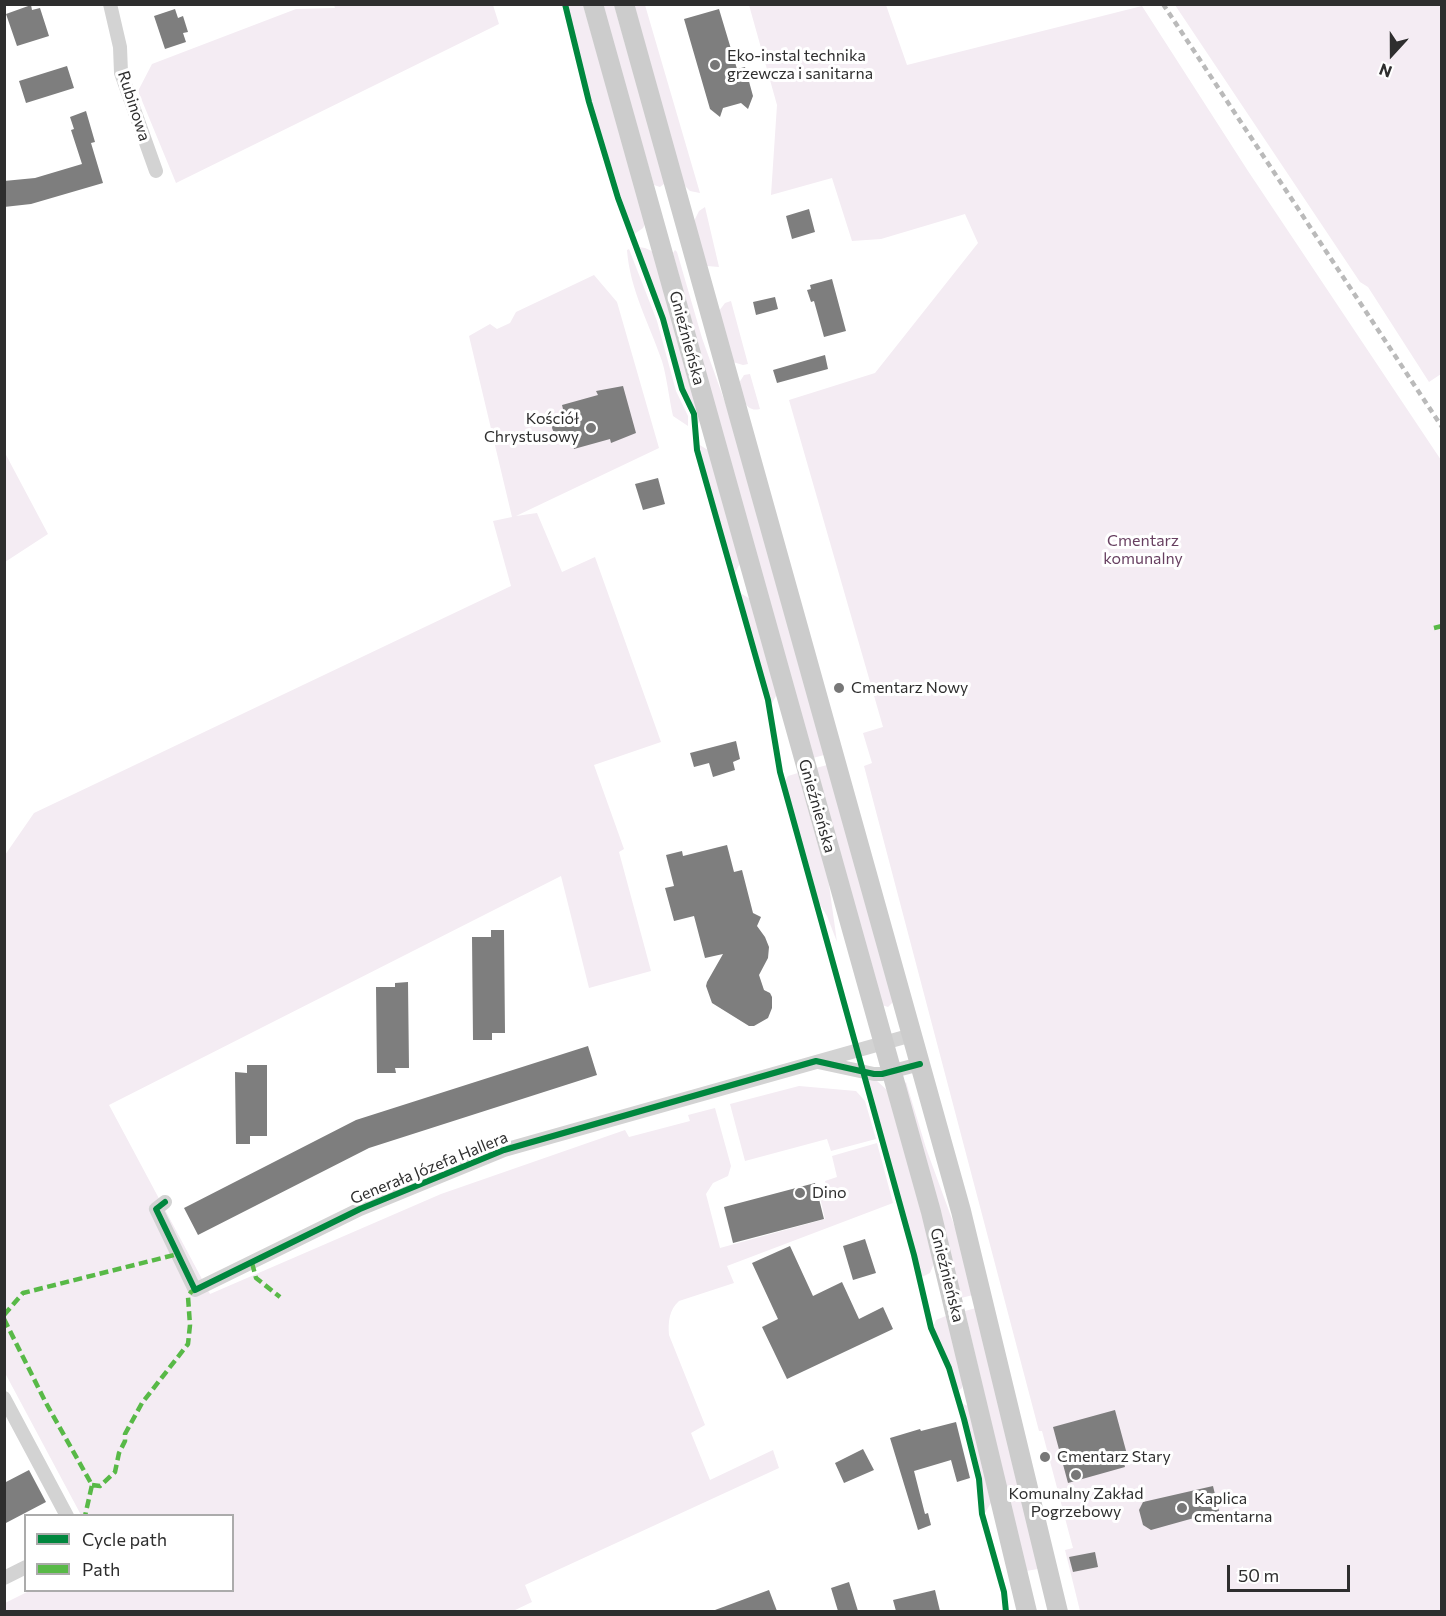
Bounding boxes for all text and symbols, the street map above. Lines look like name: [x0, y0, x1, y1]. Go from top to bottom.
north arrow: [1362, 24, 1422, 84]
place label: Eko-instal technika grzewcza i sanitarna: [727, 46, 873, 84]
marker: Eko-instal technika grzewcza i sanitarna: [708, 58, 722, 72]
text: N: [1376, 60, 1394, 82]
street label: Rubinowa: [114, 69, 154, 143]
street label: Gnieźnieńska: [665, 289, 709, 387]
place label: Kościół Chrystusowy: [484, 409, 579, 447]
marker: Kościół Chrystusowy: [584, 421, 598, 435]
park label: Cmentarz komunalny: [1103, 531, 1183, 569]
place label: Cmentarz Nowy: [851, 678, 968, 698]
marker: Cmentarz Nowy: [832, 681, 846, 695]
street label: Gnieźnieńska: [794, 757, 840, 855]
street label: Generała Józefa Hallera: [347, 1128, 511, 1208]
place label: Dino: [812, 1183, 847, 1203]
marker: Dino: [793, 1186, 807, 1200]
street label: Gnieźnieńska: [926, 1226, 968, 1324]
place label: Cmentarz Stary: [1057, 1447, 1171, 1467]
marker: Cmentarz Stary: [1038, 1450, 1052, 1464]
marker: Komunalny Zakład Pogrzebowy: [1069, 1468, 1083, 1482]
place label: Komunalny Zakład Pogrzebowy: [1009, 1484, 1143, 1522]
place label: Kaplica cmentarna: [1194, 1489, 1272, 1527]
marker: Kaplica cmentarna: [1175, 1501, 1189, 1515]
legend: [24, 1514, 234, 1592]
text: Cycle path: [82, 1528, 167, 1550]
scale bar: [1230, 1553, 1353, 1591]
text: Path: [82, 1558, 120, 1580]
text: 50 m: [1238, 1564, 1279, 1586]

